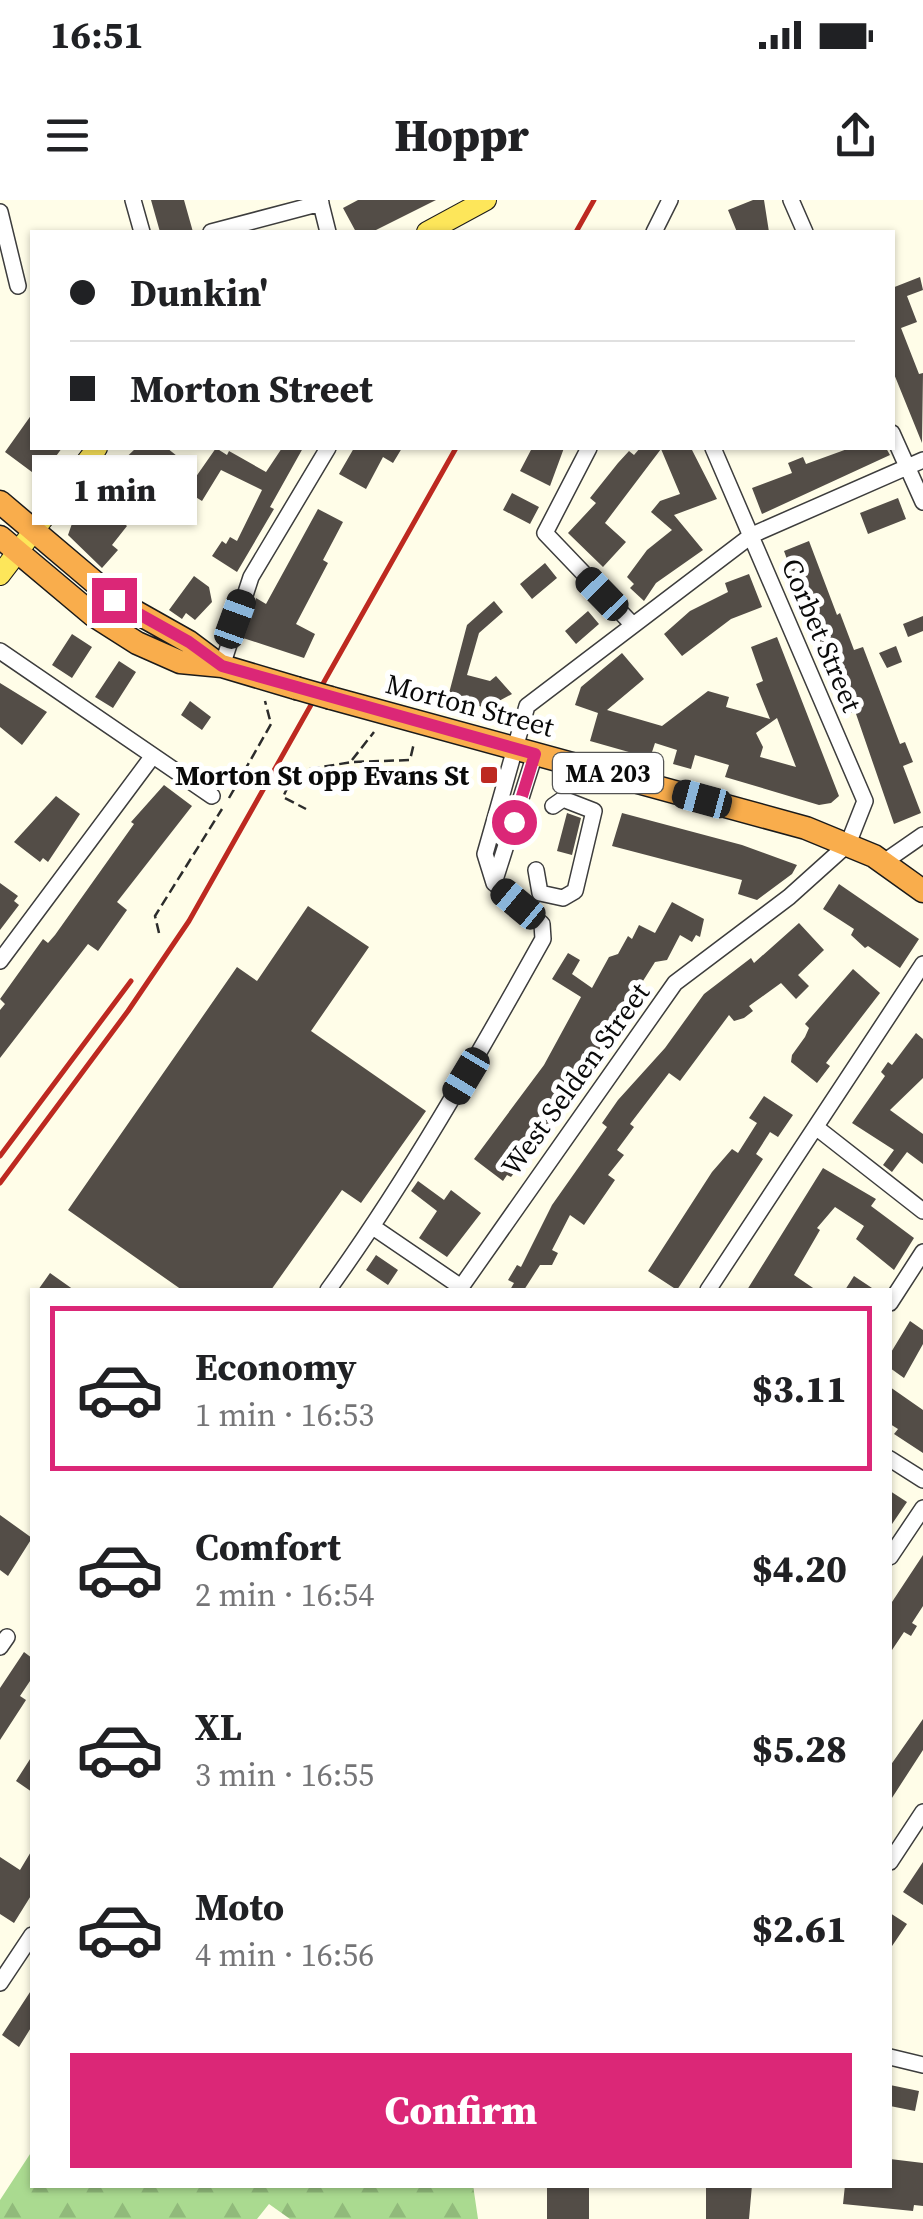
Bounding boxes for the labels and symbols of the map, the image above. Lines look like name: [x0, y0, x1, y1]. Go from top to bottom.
callout: 1 min: [32, 455, 196, 525]
street label: Corbet Street: [773, 553, 872, 718]
car: [570, 562, 634, 626]
route end: [92, 578, 137, 623]
car: [211, 586, 259, 652]
street label: Morton Street: [382, 664, 559, 746]
road number: MA 203: [553, 753, 663, 793]
place label: Morton St opp Evans St: [175, 756, 470, 794]
marker: Morton St opp Evans St: [478, 764, 500, 786]
car: [669, 777, 735, 821]
route start: [492, 800, 537, 845]
car: [485, 873, 551, 935]
street label: West Selden Street: [492, 974, 658, 1183]
car: [438, 1043, 494, 1109]

